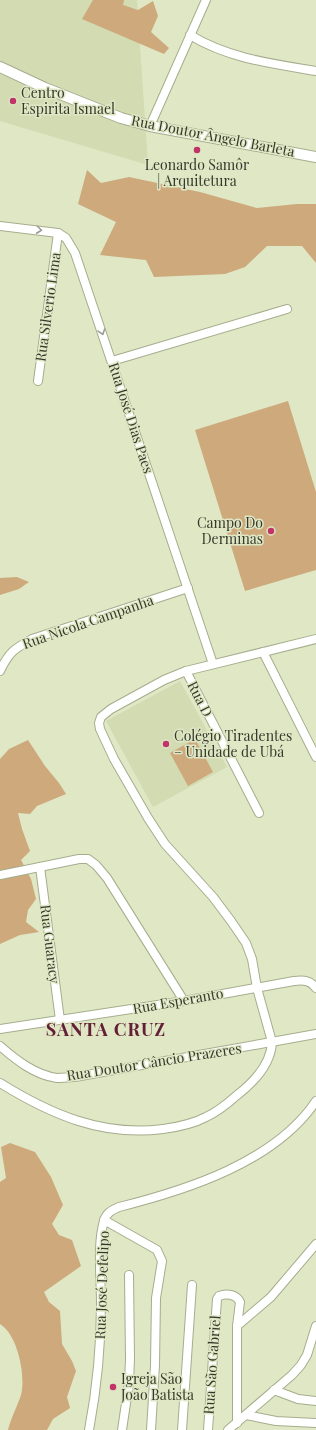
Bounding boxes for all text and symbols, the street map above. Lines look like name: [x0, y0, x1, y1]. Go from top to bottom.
place label: Centro Espirita Ismael: [21, 83, 115, 118]
marker: Centro Espirita Ismael: [8, 96, 18, 106]
street label: Rua Doutor Ângelo Barleta: [130, 110, 296, 161]
marker: Leonardo Samôr | Arquitetura: [192, 145, 202, 155]
place label: Leonardo Samôr | Arquitetura: [145, 155, 250, 190]
one-way arrow: [36, 225, 42, 234]
street label: Rua Silverio Lima: [30, 251, 65, 363]
one-way arrow: [97, 328, 106, 335]
street label: Rua José Dias Paes: [105, 360, 158, 476]
place label: Campo Do Derminas: [197, 513, 263, 548]
marker: Campo Do Derminas: [266, 526, 276, 536]
street label: Rua Nicola Campanha: [20, 590, 156, 653]
street label: Rua D: [183, 678, 217, 720]
place label: Colégio Tiradentes – Unidade de Ubá: [174, 726, 292, 761]
marker: Colégio Tiradentes – Unidade de Ubá: [161, 739, 171, 749]
street label: Rua Guaracy: [36, 903, 65, 985]
street label: Rua Esperanto: [131, 983, 225, 1018]
district label: SANTA CRUZ: [46, 1017, 166, 1041]
street label: Rua Doutor Câncio Prazeres: [65, 1038, 243, 1085]
street label: Rua José Defelipo: [90, 1230, 113, 1340]
street label: Rua São Gabriel: [199, 1315, 224, 1415]
place label: Igreja São João Batista: [120, 1369, 194, 1404]
marker: Igreja São João Batista: [108, 1382, 118, 1392]

